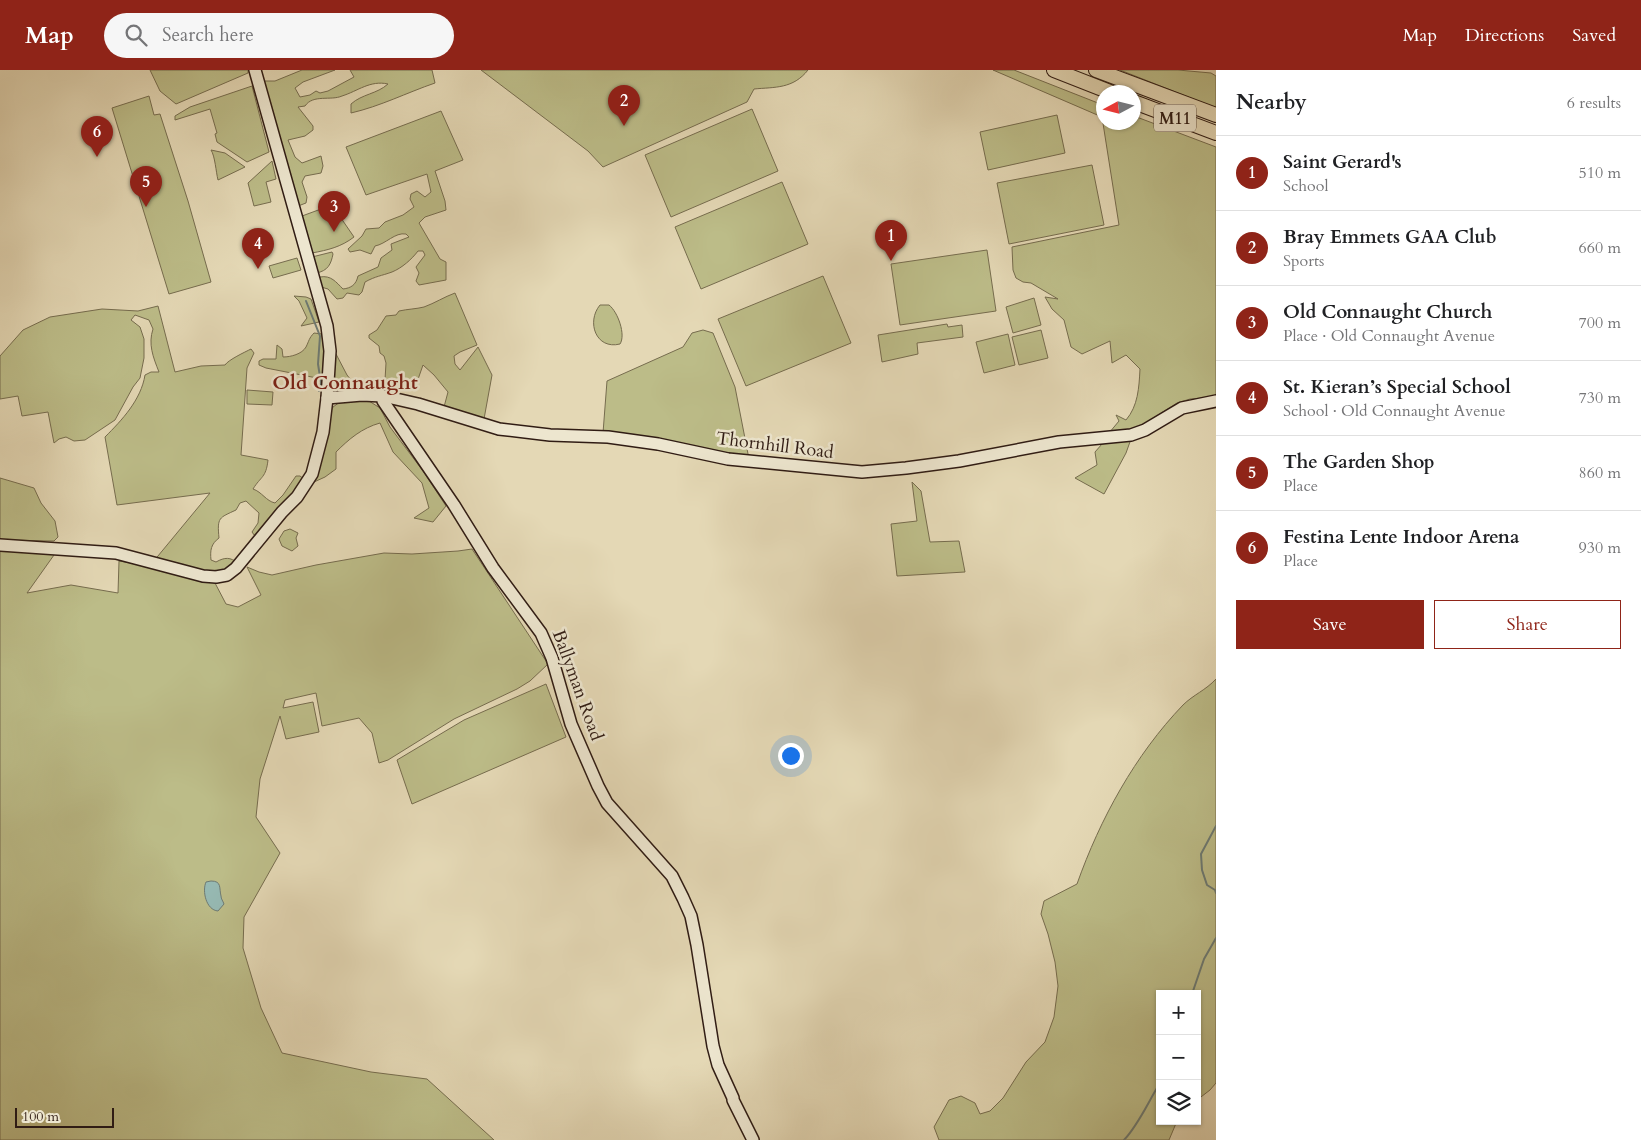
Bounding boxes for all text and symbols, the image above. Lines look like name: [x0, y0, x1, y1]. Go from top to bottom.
search box: [104, 13, 454, 58]
text: Map: [25, 19, 74, 52]
icon: search: [122, 21, 150, 49]
text: Search here: [162, 22, 254, 48]
text: Map: [1403, 23, 1437, 48]
text: Directions: [1465, 23, 1544, 48]
text: Saved: [1572, 23, 1616, 48]
pin: 2: [608, 85, 640, 126]
north arrow: [1096, 85, 1141, 130]
text: Nearby: [1236, 88, 1307, 117]
text: 6 results: [1567, 92, 1621, 114]
road number: M11: [1154, 104, 1196, 132]
pin: 6: [81, 116, 113, 157]
text: Saint Gerard's: [1283, 149, 1402, 175]
text: 1: [1248, 162, 1256, 184]
text: 510 m: [1579, 162, 1621, 184]
pin: 5: [130, 166, 162, 207]
text: School: [1283, 175, 1328, 197]
pin: 3: [318, 191, 350, 232]
pin: 1: [875, 220, 907, 261]
text: Bray Emmets GAA Club: [1283, 224, 1497, 250]
pin: 4: [242, 228, 274, 269]
text: 2: [1248, 237, 1256, 259]
text: 660 m: [1579, 237, 1621, 259]
text: Sports: [1283, 250, 1324, 272]
text: Old Connaught Church: [1283, 299, 1492, 325]
text: 3: [1248, 312, 1256, 334]
text: 700 m: [1579, 312, 1621, 334]
text: Place · Old Connaught Avenue: [1283, 325, 1495, 347]
district label: Old Connaught: [272, 369, 418, 396]
text: St. Kieran’s Special School: [1283, 374, 1511, 400]
text: 4: [1248, 387, 1256, 409]
text: 730 m: [1579, 387, 1621, 409]
text: School · Old Connaught Avenue: [1283, 400, 1506, 422]
street label: Thornhill Road: [715, 426, 835, 465]
text: The Garden Shop: [1283, 449, 1435, 475]
text: 5: [1248, 462, 1256, 484]
text: 860 m: [1579, 462, 1621, 484]
text: Place: [1283, 475, 1318, 497]
text: Festina Lente Indoor Arena: [1283, 524, 1519, 550]
text: 6: [1248, 537, 1256, 559]
text: 930 m: [1579, 537, 1621, 559]
text: Place: [1283, 550, 1318, 572]
button: Save: [1236, 600, 1424, 649]
button: Share: [1434, 600, 1621, 649]
street label: Ballyman Road: [546, 626, 609, 744]
your location: [778, 743, 804, 769]
map controls: [1156, 990, 1201, 1125]
button: +: [1156, 990, 1201, 1035]
button: −: [1156, 1035, 1201, 1080]
button: layers: [1156, 1080, 1201, 1125]
scale bar: [15, 1105, 114, 1128]
text: 100 m: [22, 1107, 59, 1126]

